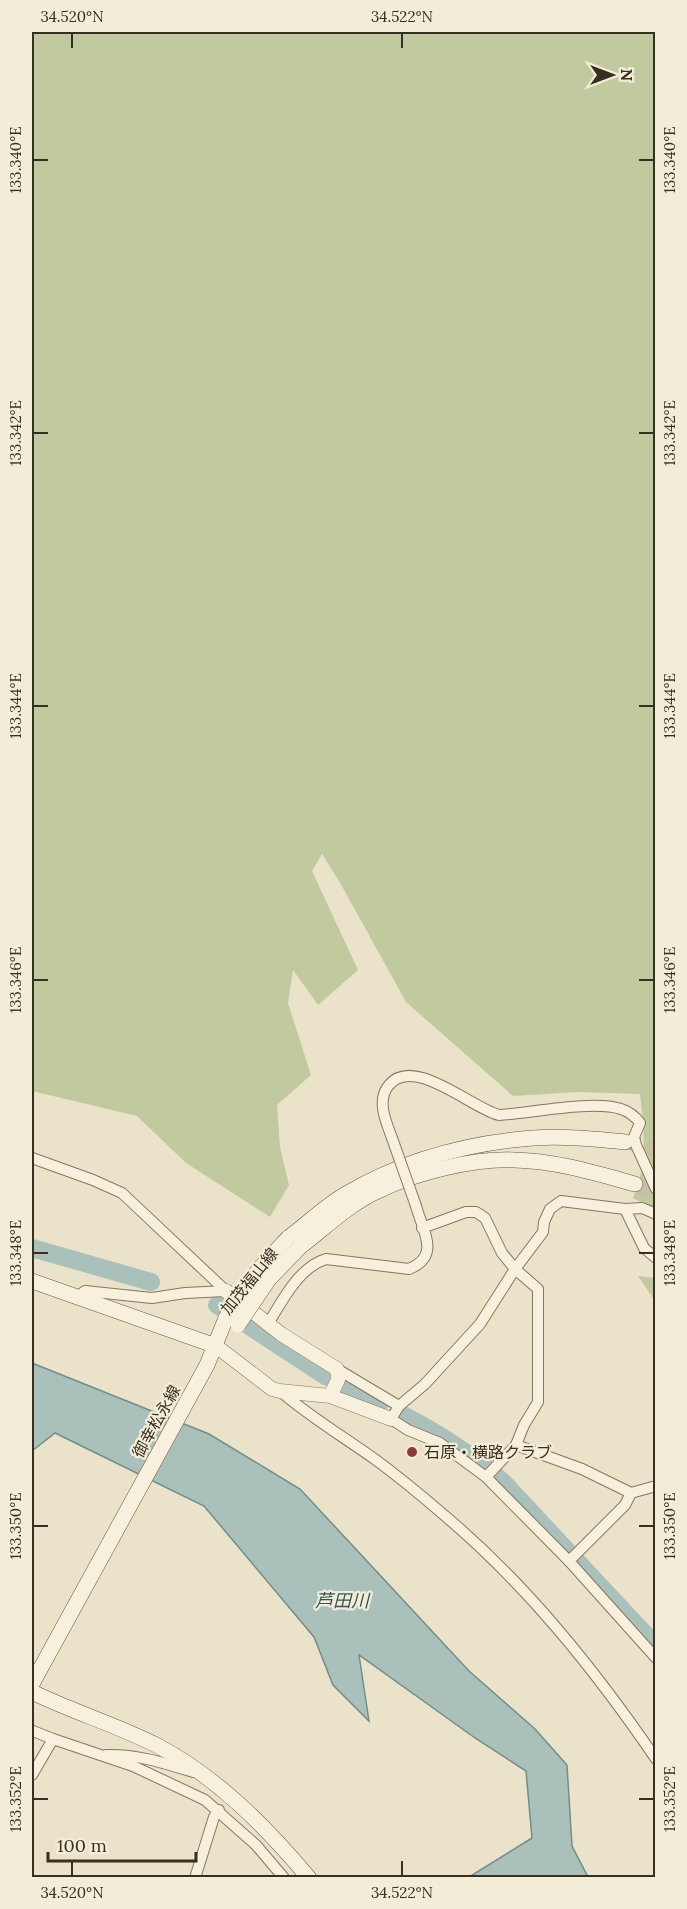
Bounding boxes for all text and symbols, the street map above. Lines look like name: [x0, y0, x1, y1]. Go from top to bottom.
text: 34.520°N: [40, 7, 104, 26]
text: 34.522°N: [371, 7, 433, 26]
north arrow: [582, 45, 642, 105]
text: N: [617, 69, 637, 81]
text: 133.340°E: [6, 126, 25, 194]
text: 133.340°E: [660, 126, 679, 194]
text: 133.342°E: [6, 400, 25, 466]
text: 133.342°E: [660, 400, 679, 466]
text: 133.344°E: [6, 673, 25, 739]
text: 133.344°E: [660, 673, 679, 739]
text: 133.346°E: [6, 947, 25, 1013]
text: 133.346°E: [660, 947, 679, 1013]
text: 133.348°E: [6, 1220, 25, 1286]
text: 133.348°E: [660, 1220, 679, 1286]
street label: 加茂福山線: [216, 1244, 282, 1318]
street label: 御幸松永線: [128, 1381, 184, 1461]
place label: 石原・横路クラブ: [424, 1442, 552, 1462]
marker: 石原・横路クラブ: [405, 1445, 419, 1459]
text: 133.350°E: [6, 1492, 25, 1560]
text: 133.350°E: [660, 1492, 679, 1560]
water label: 芦田川: [315, 1589, 371, 1612]
text: 133.352°E: [6, 1766, 25, 1832]
text: 133.352°E: [660, 1766, 679, 1832]
scale bar: [48, 1825, 196, 1863]
text: 100 m: [57, 1834, 107, 1857]
text: 34.520°N: [40, 1883, 104, 1902]
text: 34.522°N: [371, 1883, 433, 1902]

